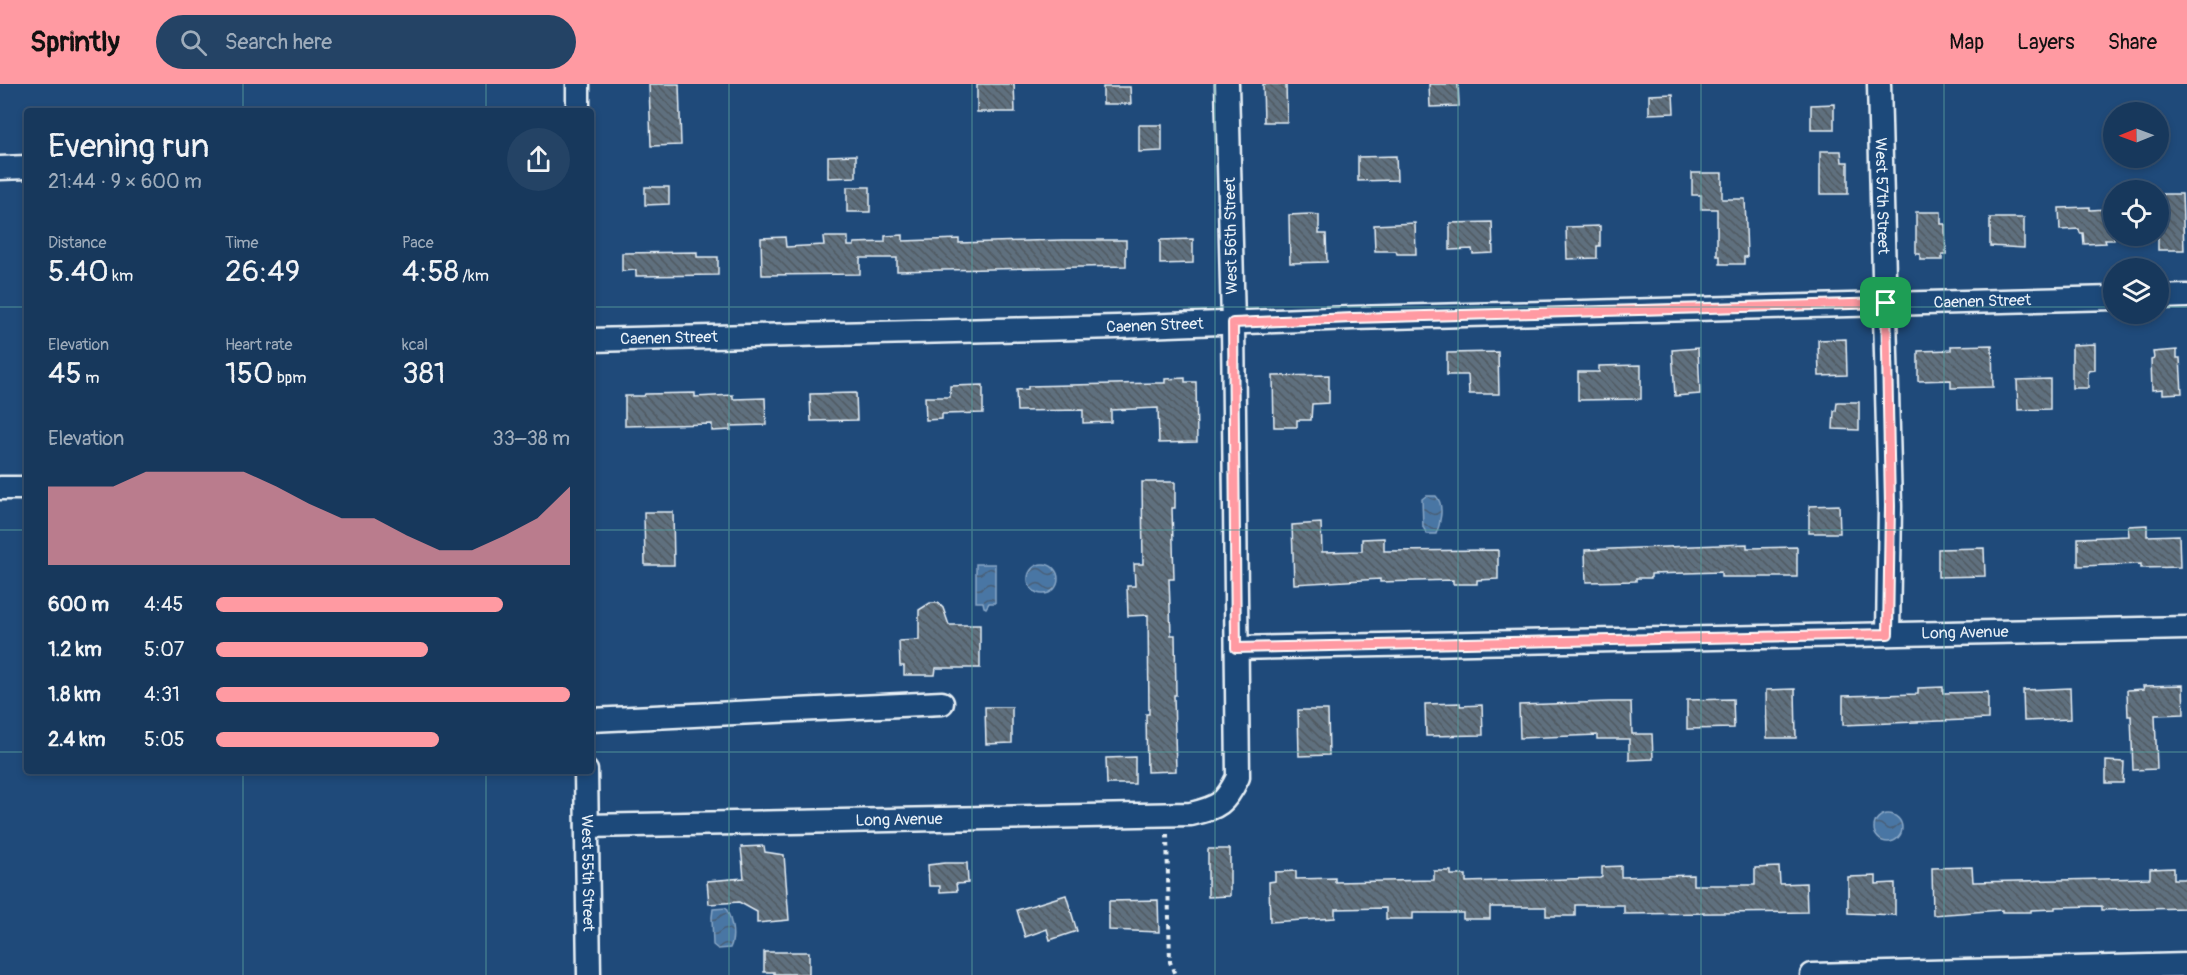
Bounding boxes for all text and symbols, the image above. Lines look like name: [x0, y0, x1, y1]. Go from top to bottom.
search box: [156, 15, 576, 69]
text: Sprintly: [30, 25, 120, 60]
icon: search: [177, 26, 210, 59]
text: Search here: [225, 28, 332, 56]
text: Map: [1949, 29, 1984, 56]
text: Layers: [2017, 29, 2075, 56]
text: Share: [2108, 29, 2157, 56]
north arrow: [2103, 102, 2169, 168]
map controls: [2103, 102, 2169, 324]
text: Evening run: [48, 126, 209, 167]
button: share: [507, 128, 570, 191]
street label: West 57th Street: [1870, 137, 1893, 255]
text: 21:44 · 9 × 600 m: [48, 169, 202, 194]
street label: West 56th Street: [1220, 177, 1242, 295]
button: locate: [2103, 180, 2169, 246]
text: Distance: [48, 233, 107, 253]
text: Time: [225, 233, 258, 253]
text: Pace: [402, 233, 434, 253]
text: 5.40: [48, 253, 109, 290]
text: 26:49: [225, 253, 300, 290]
text: 4:58: [402, 253, 459, 290]
button: layers: [2103, 258, 2169, 324]
text: km: [109, 266, 133, 286]
text: /km: [459, 266, 489, 286]
pin: [1860, 277, 1911, 328]
icon: arrive: [1869, 286, 1902, 319]
street label: Caenen Street: [1933, 290, 2032, 313]
street label: Caenen Street: [1106, 314, 1204, 337]
street label: Caenen Street: [620, 327, 719, 349]
text: Elevation: [48, 335, 109, 355]
text: Heart rate: [225, 335, 292, 355]
text: kcal: [402, 335, 428, 355]
text: 45: [48, 355, 82, 392]
text: 150: [225, 355, 273, 392]
text: 381: [402, 355, 446, 392]
text: m: [82, 368, 99, 388]
text: bpm: [273, 368, 307, 388]
text: Elevation: [48, 426, 124, 451]
text: 33–38 m: [493, 426, 570, 451]
text: 600 m: [48, 592, 109, 617]
text: 4:45: [144, 592, 183, 617]
street label: Long Avenue: [1921, 622, 2009, 644]
text: 1.2 km: [48, 637, 102, 662]
text: 5:07: [144, 637, 184, 662]
text: 1.8 km: [48, 682, 101, 707]
text: 4:31: [144, 682, 180, 707]
text: 2.4 km: [48, 727, 106, 752]
text: 5:05: [144, 727, 185, 752]
street label: Long Avenue: [855, 809, 943, 831]
street label: West 55th Street: [577, 814, 598, 932]

